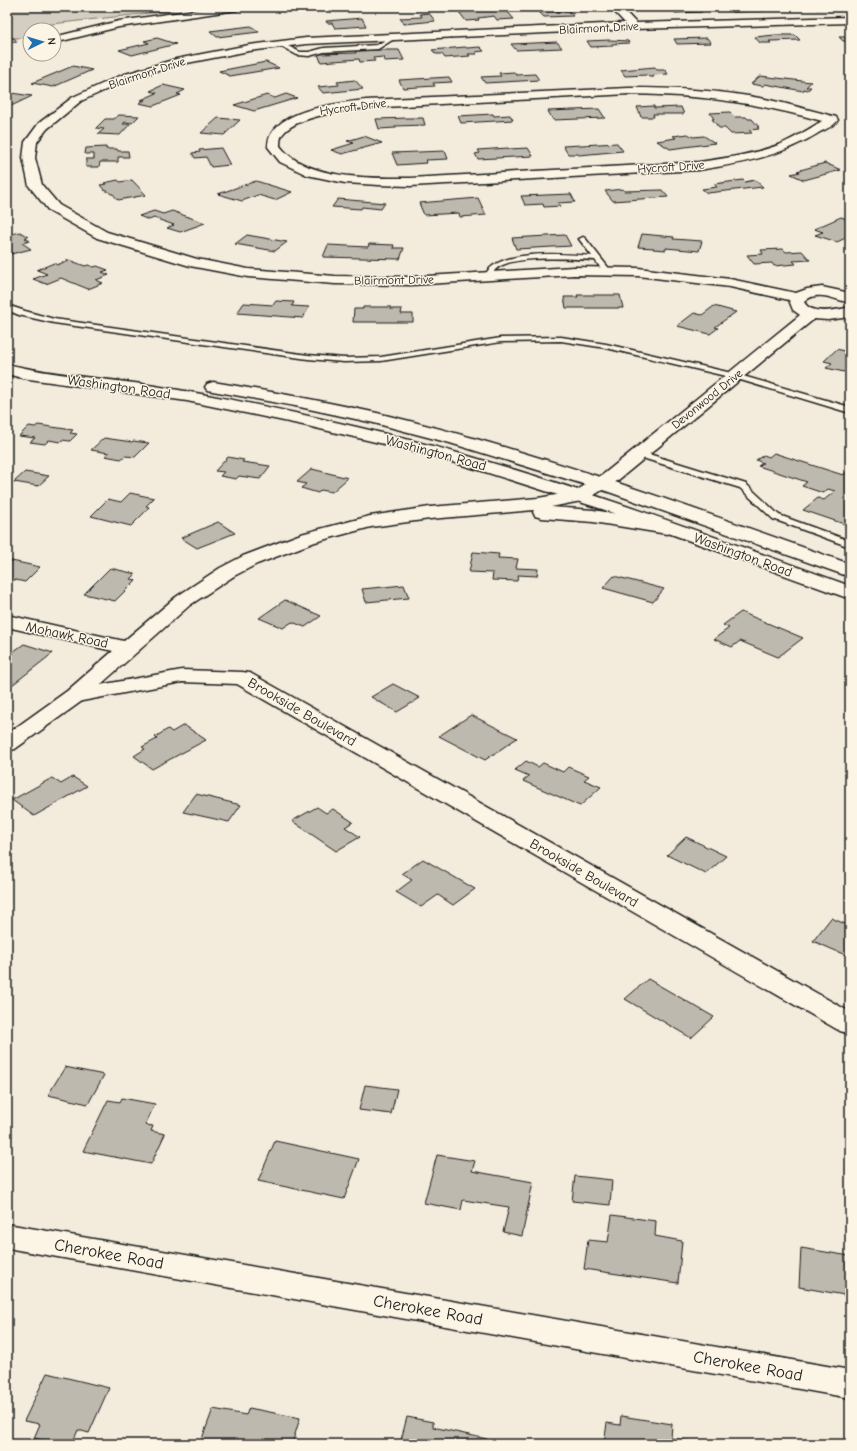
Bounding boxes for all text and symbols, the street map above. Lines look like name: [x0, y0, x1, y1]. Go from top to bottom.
street label: Blairmont Drive: [559, 19, 639, 37]
north arrow: [22, 22, 62, 62]
text: N: [45, 37, 58, 45]
street label: Blairmont Drive: [107, 54, 187, 92]
street label: Hycroft Drive: [319, 96, 387, 118]
street label: Hycroft Drive: [637, 158, 705, 176]
street label: Blairmont Drive: [354, 272, 434, 288]
street label: Devonwood Drive: [669, 366, 745, 432]
street label: Washington Road: [66, 371, 172, 403]
street label: Washington Road: [384, 431, 488, 475]
street label: Washington Road: [691, 529, 795, 581]
street label: Mohawk Road: [24, 618, 110, 652]
street label: Brookside Boulevard: [245, 674, 359, 750]
street label: Brookside Boulevard: [527, 835, 641, 911]
street label: Cherokee Road: [53, 1235, 165, 1273]
street label: Cherokee Road: [372, 1291, 484, 1329]
street label: Cherokee Road: [692, 1347, 804, 1385]

